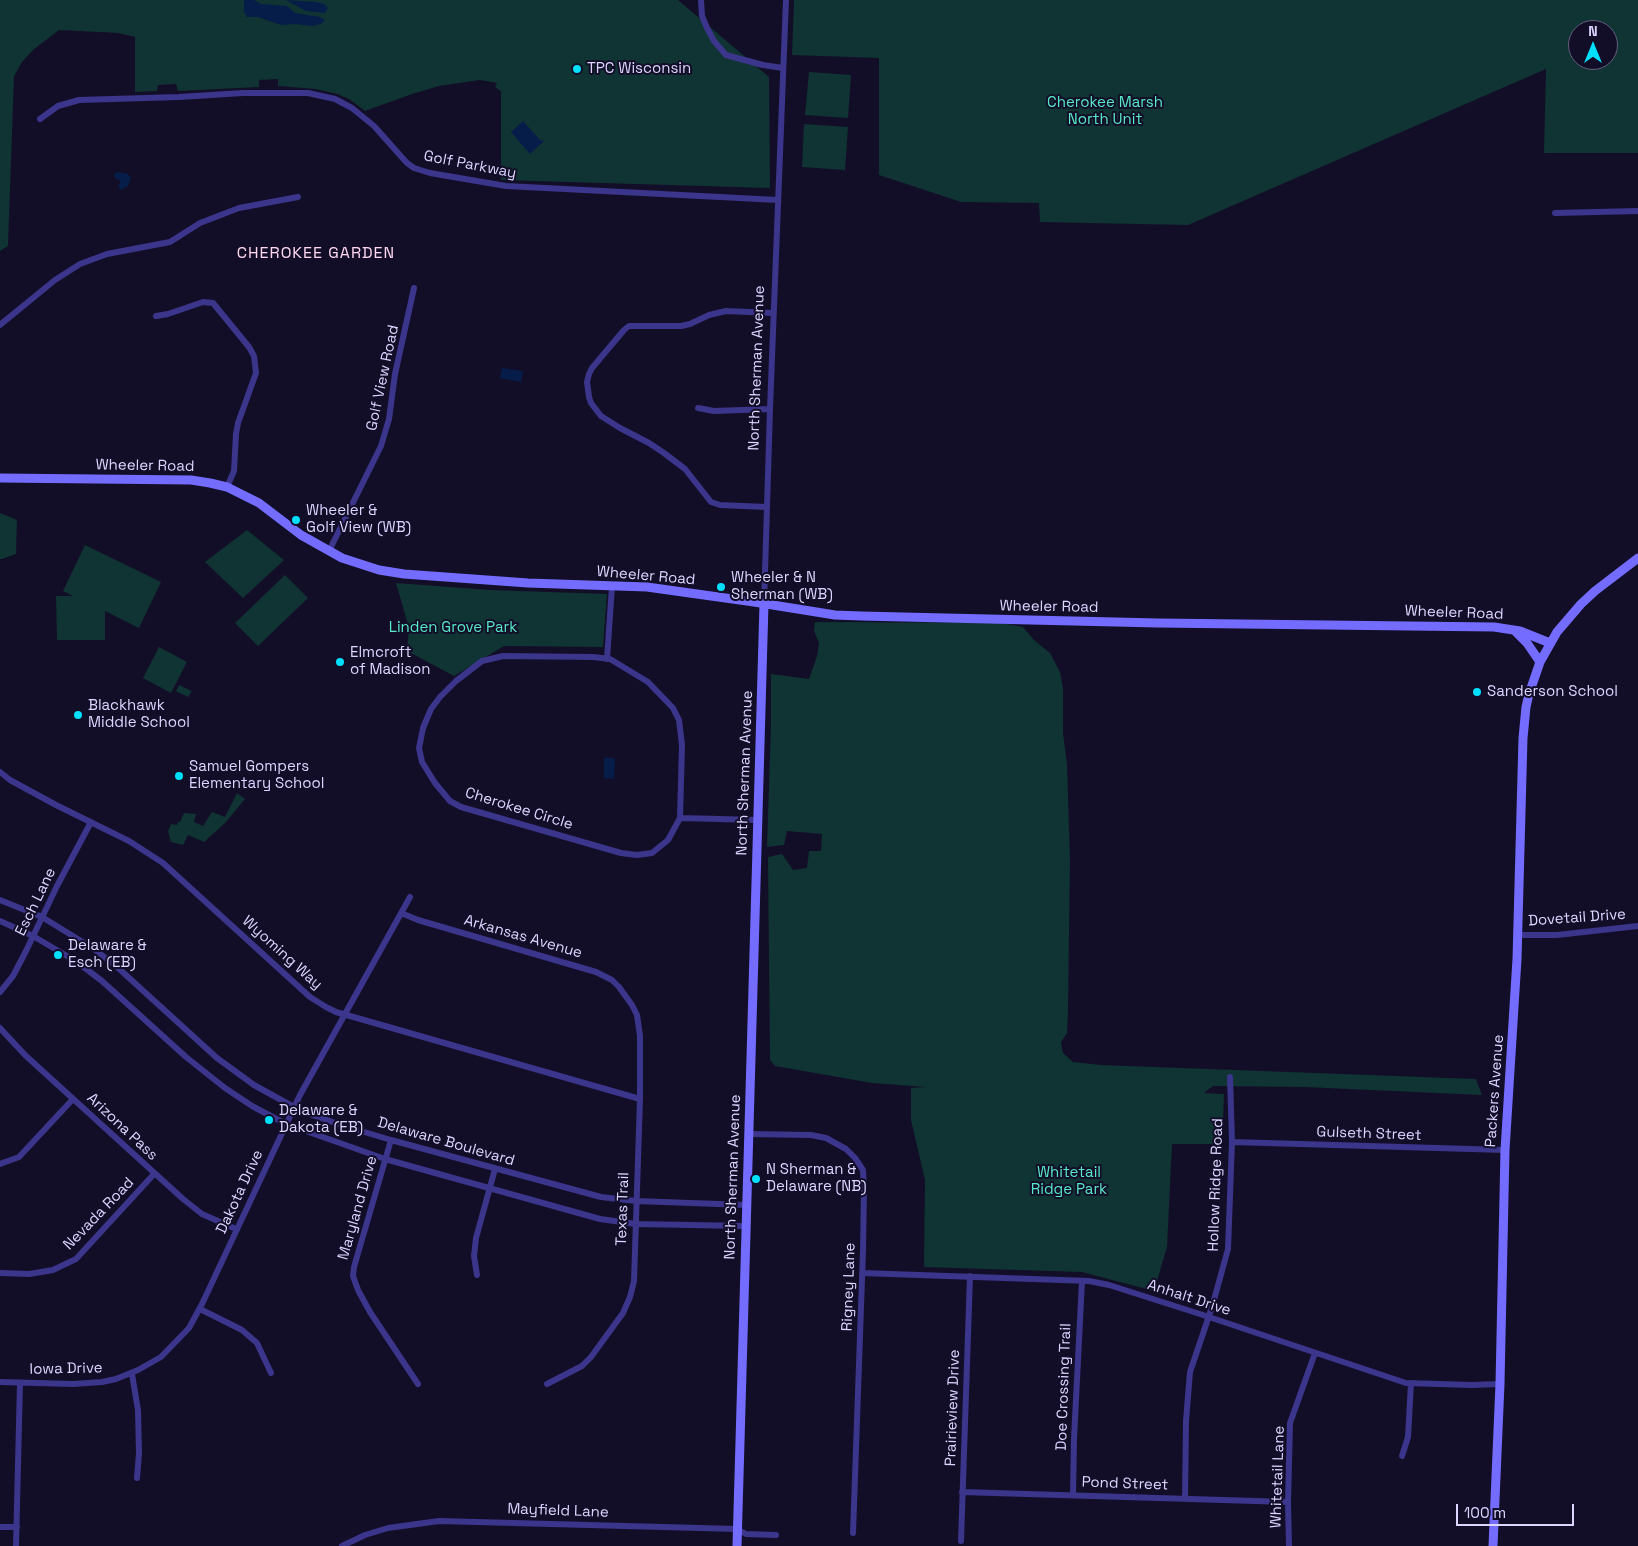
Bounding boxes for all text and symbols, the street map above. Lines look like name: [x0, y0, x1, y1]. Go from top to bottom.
north arrow: [1568, 20, 1618, 70]
text: N: [1588, 22, 1598, 40]
place label: TPC Wisconsin: [587, 60, 691, 78]
marker: TPC Wisconsin: [571, 63, 583, 75]
park label: Cherokee Marsh North Unit: [1047, 94, 1163, 129]
street label: Golf Parkway: [422, 147, 518, 183]
district label: CHEROKEE GARDEN: [235, 244, 397, 264]
street label: North Sherman Avenue: [745, 285, 769, 451]
street label: Golf View Road: [363, 323, 403, 433]
street label: Wheeler Road: [95, 456, 195, 476]
place label: Wheeler & Golf View (WB): [306, 502, 411, 537]
marker: Wheeler & Golf View (WB): [290, 514, 302, 526]
street label: Wheeler Road: [596, 563, 696, 589]
place label: Wheeler & N Sherman (WB): [731, 569, 833, 604]
marker: Wheeler & N Sherman (WB): [715, 581, 727, 593]
street label: Wheeler Road: [999, 597, 1099, 617]
street label: Wheeler Road: [1404, 602, 1504, 624]
park label: Linden Grove Park: [389, 619, 517, 637]
place label: Elmcroft of Madison: [350, 644, 431, 679]
marker: Elmcroft of Madison: [334, 656, 346, 668]
place label: Sanderson School: [1487, 683, 1618, 701]
marker: Sanderson School: [1471, 686, 1483, 698]
street label: North Sherman Avenue: [733, 690, 757, 856]
place label: Blackhawk Middle School: [88, 697, 190, 732]
marker: Blackhawk Middle School: [72, 709, 84, 721]
place label: Samuel Gompers Elementary School: [189, 758, 325, 793]
marker: Samuel Gompers Elementary School: [173, 770, 185, 782]
street label: Cherokee Circle: [463, 784, 575, 834]
street label: Esch Lane: [12, 865, 60, 939]
street label: Dovetail Drive: [1528, 906, 1626, 930]
street label: Wyoming Way: [238, 912, 326, 994]
street label: Arkansas Avenue: [462, 912, 584, 962]
place label: Delaware & Esch (EB): [68, 937, 147, 972]
marker: Delaware & Esch (EB): [52, 949, 64, 961]
street label: Packers Avenue: [1482, 1034, 1508, 1148]
street label: Arizona Pass: [83, 1090, 161, 1164]
street label: North Sherman Avenue: [721, 1094, 745, 1260]
place label: Delaware & Dakota (EB): [279, 1102, 363, 1137]
marker: Delaware & Dakota (EB): [263, 1114, 275, 1126]
street label: Delaware Boulevard: [375, 1114, 517, 1170]
street label: Hollow Ridge Road: [1205, 1118, 1227, 1252]
street label: Gulseth Street: [1316, 1123, 1422, 1145]
street label: Dakota Drive: [213, 1147, 267, 1237]
street label: Maryland Drive: [335, 1154, 381, 1262]
place label: N Sherman & Delaware (NB): [766, 1161, 867, 1196]
park label: Whitetail Ridge Park: [1031, 1164, 1107, 1199]
street label: Texas Trail: [613, 1172, 633, 1246]
marker: N Sherman & Delaware (NB): [750, 1173, 762, 1185]
street label: Nevada Road: [60, 1174, 138, 1254]
street label: Rigney Lane: [838, 1242, 860, 1332]
street label: Anhalt Drive: [1145, 1276, 1233, 1320]
street label: Doe Crossing Trail: [1053, 1323, 1075, 1451]
street label: Prairieview Drive: [942, 1349, 964, 1467]
street label: Iowa Drive: [29, 1359, 103, 1379]
street label: Whitetail Lane: [1267, 1425, 1289, 1529]
street label: Pond Street: [1081, 1473, 1169, 1495]
scale bar: [1458, 1494, 1576, 1526]
street label: Mayfield Lane: [507, 1500, 609, 1522]
text: 100 m: [1464, 1503, 1506, 1522]

